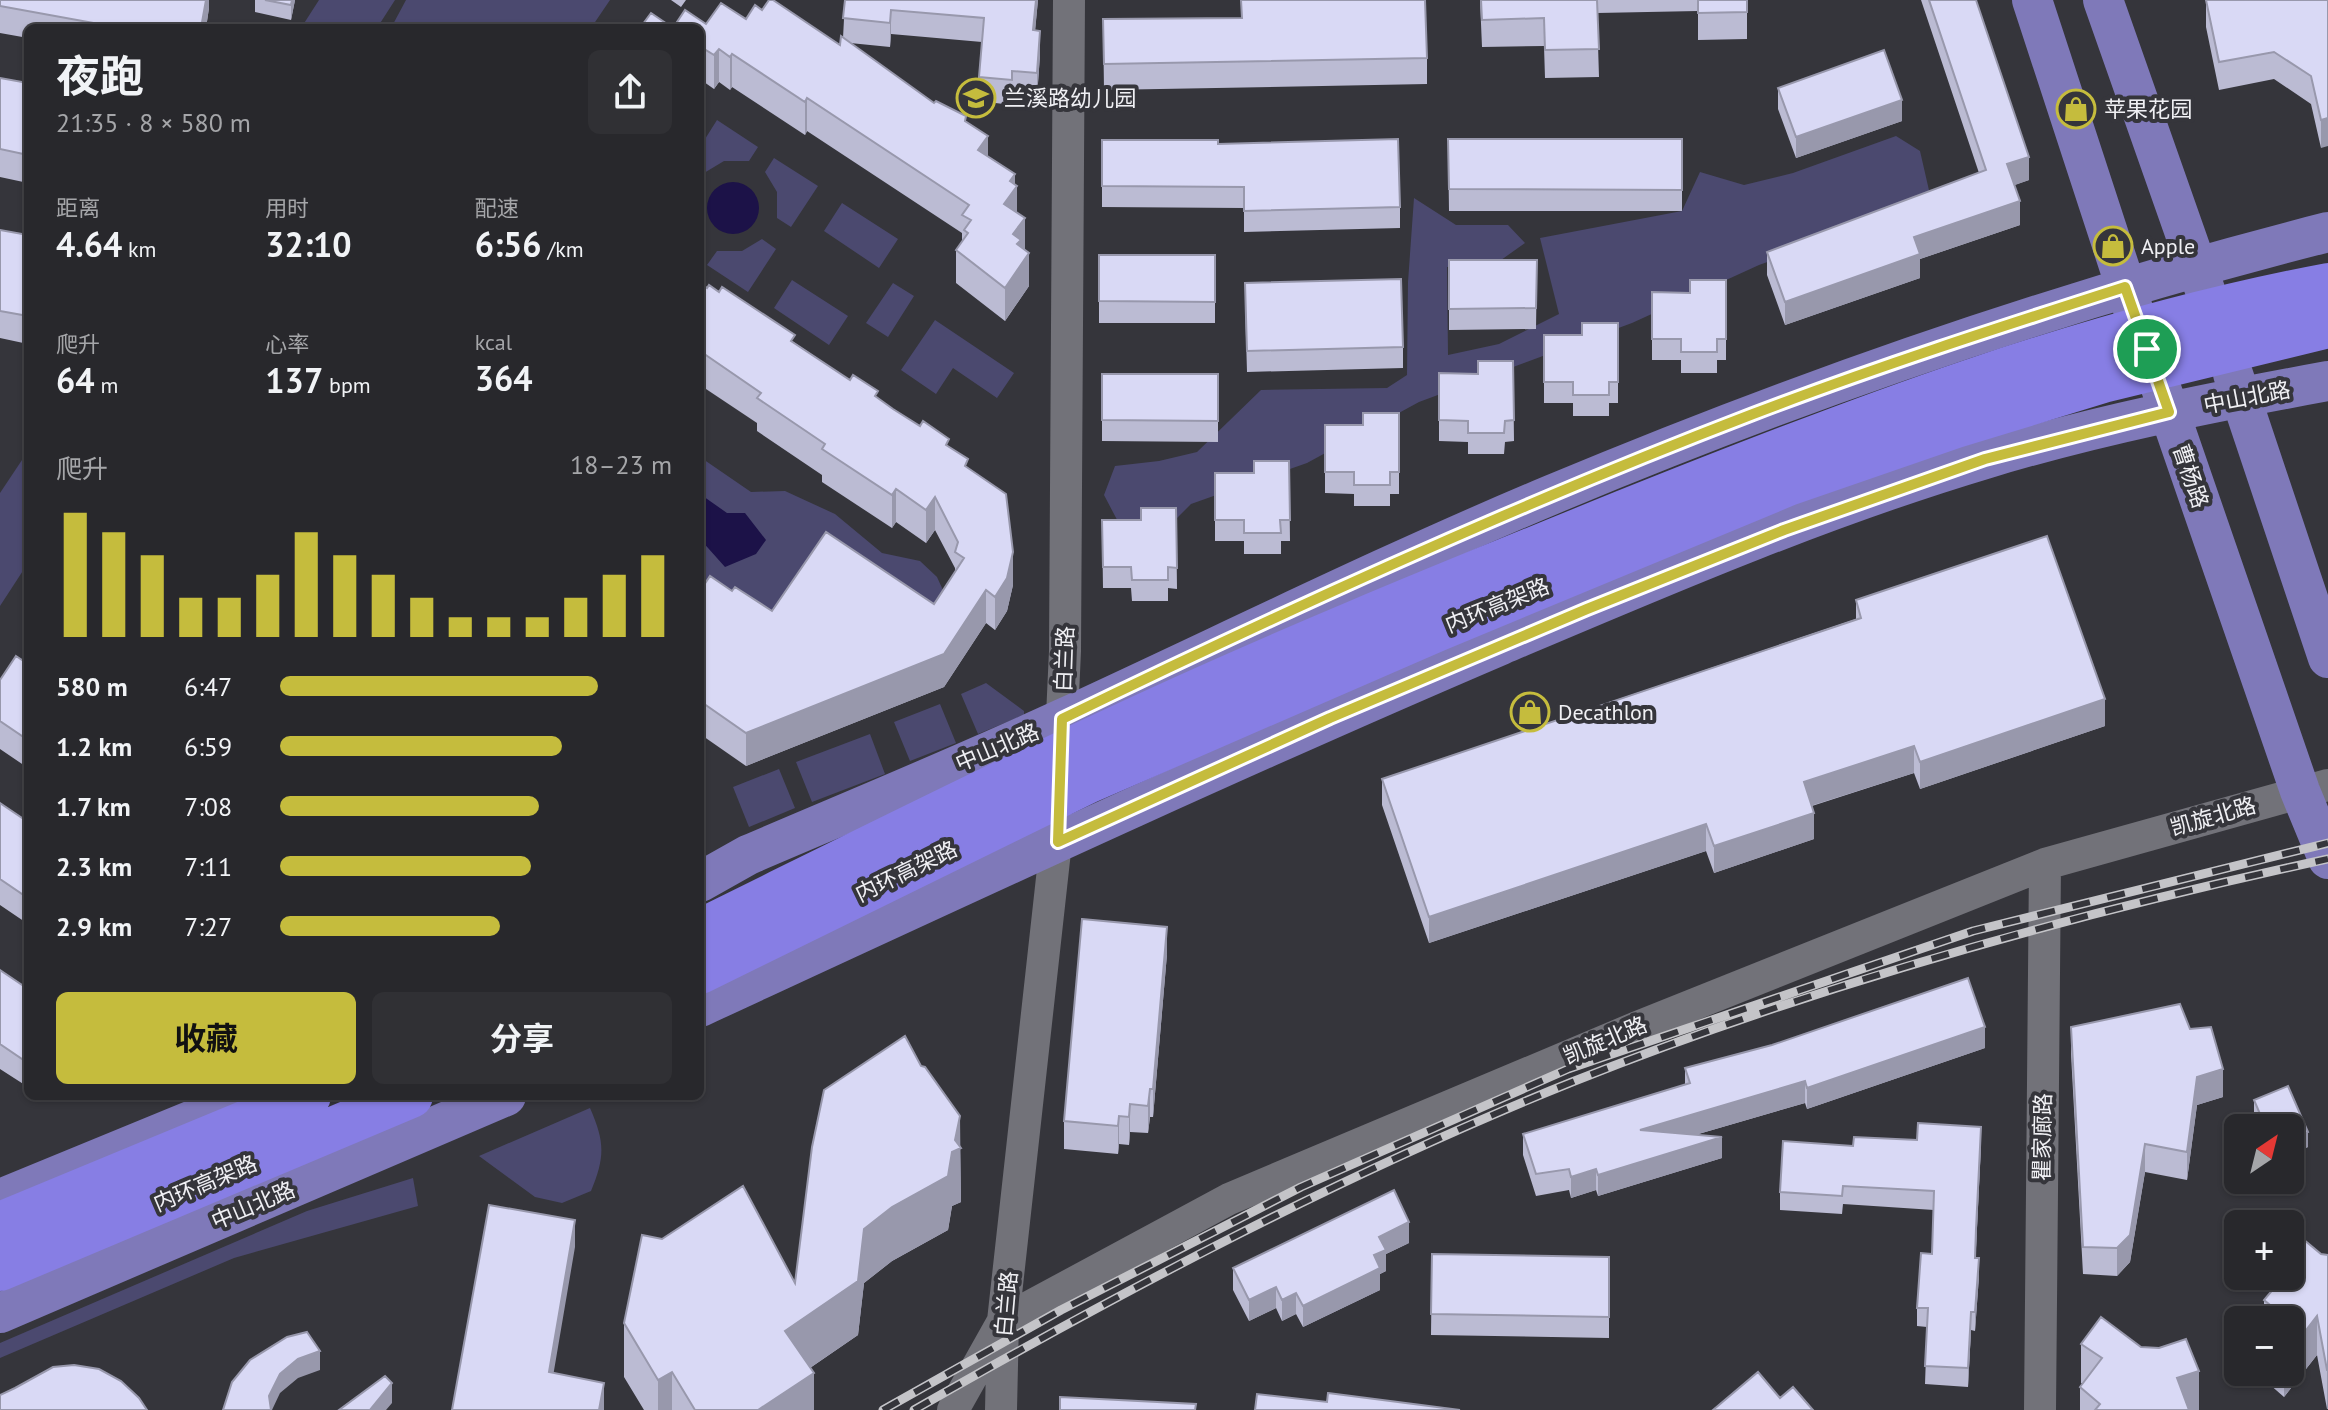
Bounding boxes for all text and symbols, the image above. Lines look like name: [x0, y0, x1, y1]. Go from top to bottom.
text: 夜跑: [56, 47, 144, 104]
button: share: [588, 50, 672, 134]
school or university icon: 兰溪路幼儿园: [955, 77, 997, 119]
place label: 兰溪路幼儿园: [1004, 84, 1136, 112]
shop icon: 苹果花园: [2055, 88, 2097, 130]
place label: 苹果花园: [2104, 95, 2192, 123]
text: 21:35 · 8 × 580 m: [56, 106, 251, 139]
text: 距离: [56, 194, 100, 222]
text: 用时: [265, 194, 309, 222]
text: 配速: [475, 194, 519, 222]
text: 4.64: [56, 222, 122, 266]
text: 32:10: [265, 222, 352, 266]
text: 6:56: [475, 222, 542, 266]
shop icon: Apple: [2092, 225, 2134, 267]
place label: Apple: [2141, 232, 2195, 260]
text: km: [122, 235, 156, 263]
text: /km: [542, 235, 584, 263]
pin: [2113, 315, 2181, 383]
icon: arrive: [2125, 327, 2169, 371]
text: kcal: [475, 328, 512, 356]
text: 爬升: [56, 330, 100, 358]
text: 心率: [265, 330, 309, 358]
text: 364: [475, 356, 533, 400]
text: 64: [56, 358, 95, 402]
text: 137: [265, 358, 323, 402]
text: m: [95, 371, 118, 399]
text: bpm: [323, 371, 371, 399]
street label: 中山北路: [2201, 375, 2293, 419]
street label: 曹杨路: [2167, 440, 2215, 512]
text: 18–23 m: [570, 448, 672, 481]
text: 爬升: [56, 452, 108, 485]
street label: 内环高架路: [1441, 571, 1553, 639]
street label: 白兰路: [1049, 626, 1079, 692]
text: 580 m: [56, 670, 128, 703]
text: 6:47: [184, 670, 232, 703]
shop icon: Decathlon: [1509, 691, 1551, 733]
place label: Decathlon: [1558, 698, 1654, 726]
street label: 中山北路: [951, 717, 1043, 777]
text: 1.2 km: [56, 730, 132, 763]
text: 6:59: [184, 730, 232, 763]
text: 1.7 km: [56, 790, 131, 823]
text: 7:08: [184, 790, 232, 823]
street label: 凯旋北路: [2167, 790, 2259, 842]
street label: 内环高架路: [850, 834, 962, 908]
text: 2.3 km: [56, 850, 132, 883]
text: 7:11: [184, 850, 232, 883]
text: 2.9 km: [56, 910, 132, 943]
text: 7:27: [184, 910, 232, 943]
button: 收藏: [56, 992, 356, 1084]
button: 分享: [372, 992, 672, 1084]
street label: 凯旋北路: [1559, 1010, 1651, 1070]
street label: 瞿家廊路: [2027, 1093, 2057, 1181]
north arrow: [2224, 1114, 2304, 1194]
map controls: [2224, 1114, 2304, 1386]
street label: 内环高架路: [149, 1149, 261, 1217]
street label: 中山北路: [207, 1175, 299, 1235]
button: +: [2224, 1210, 2304, 1290]
street label: 白兰路: [989, 1270, 1023, 1338]
button: −: [2224, 1306, 2304, 1386]

